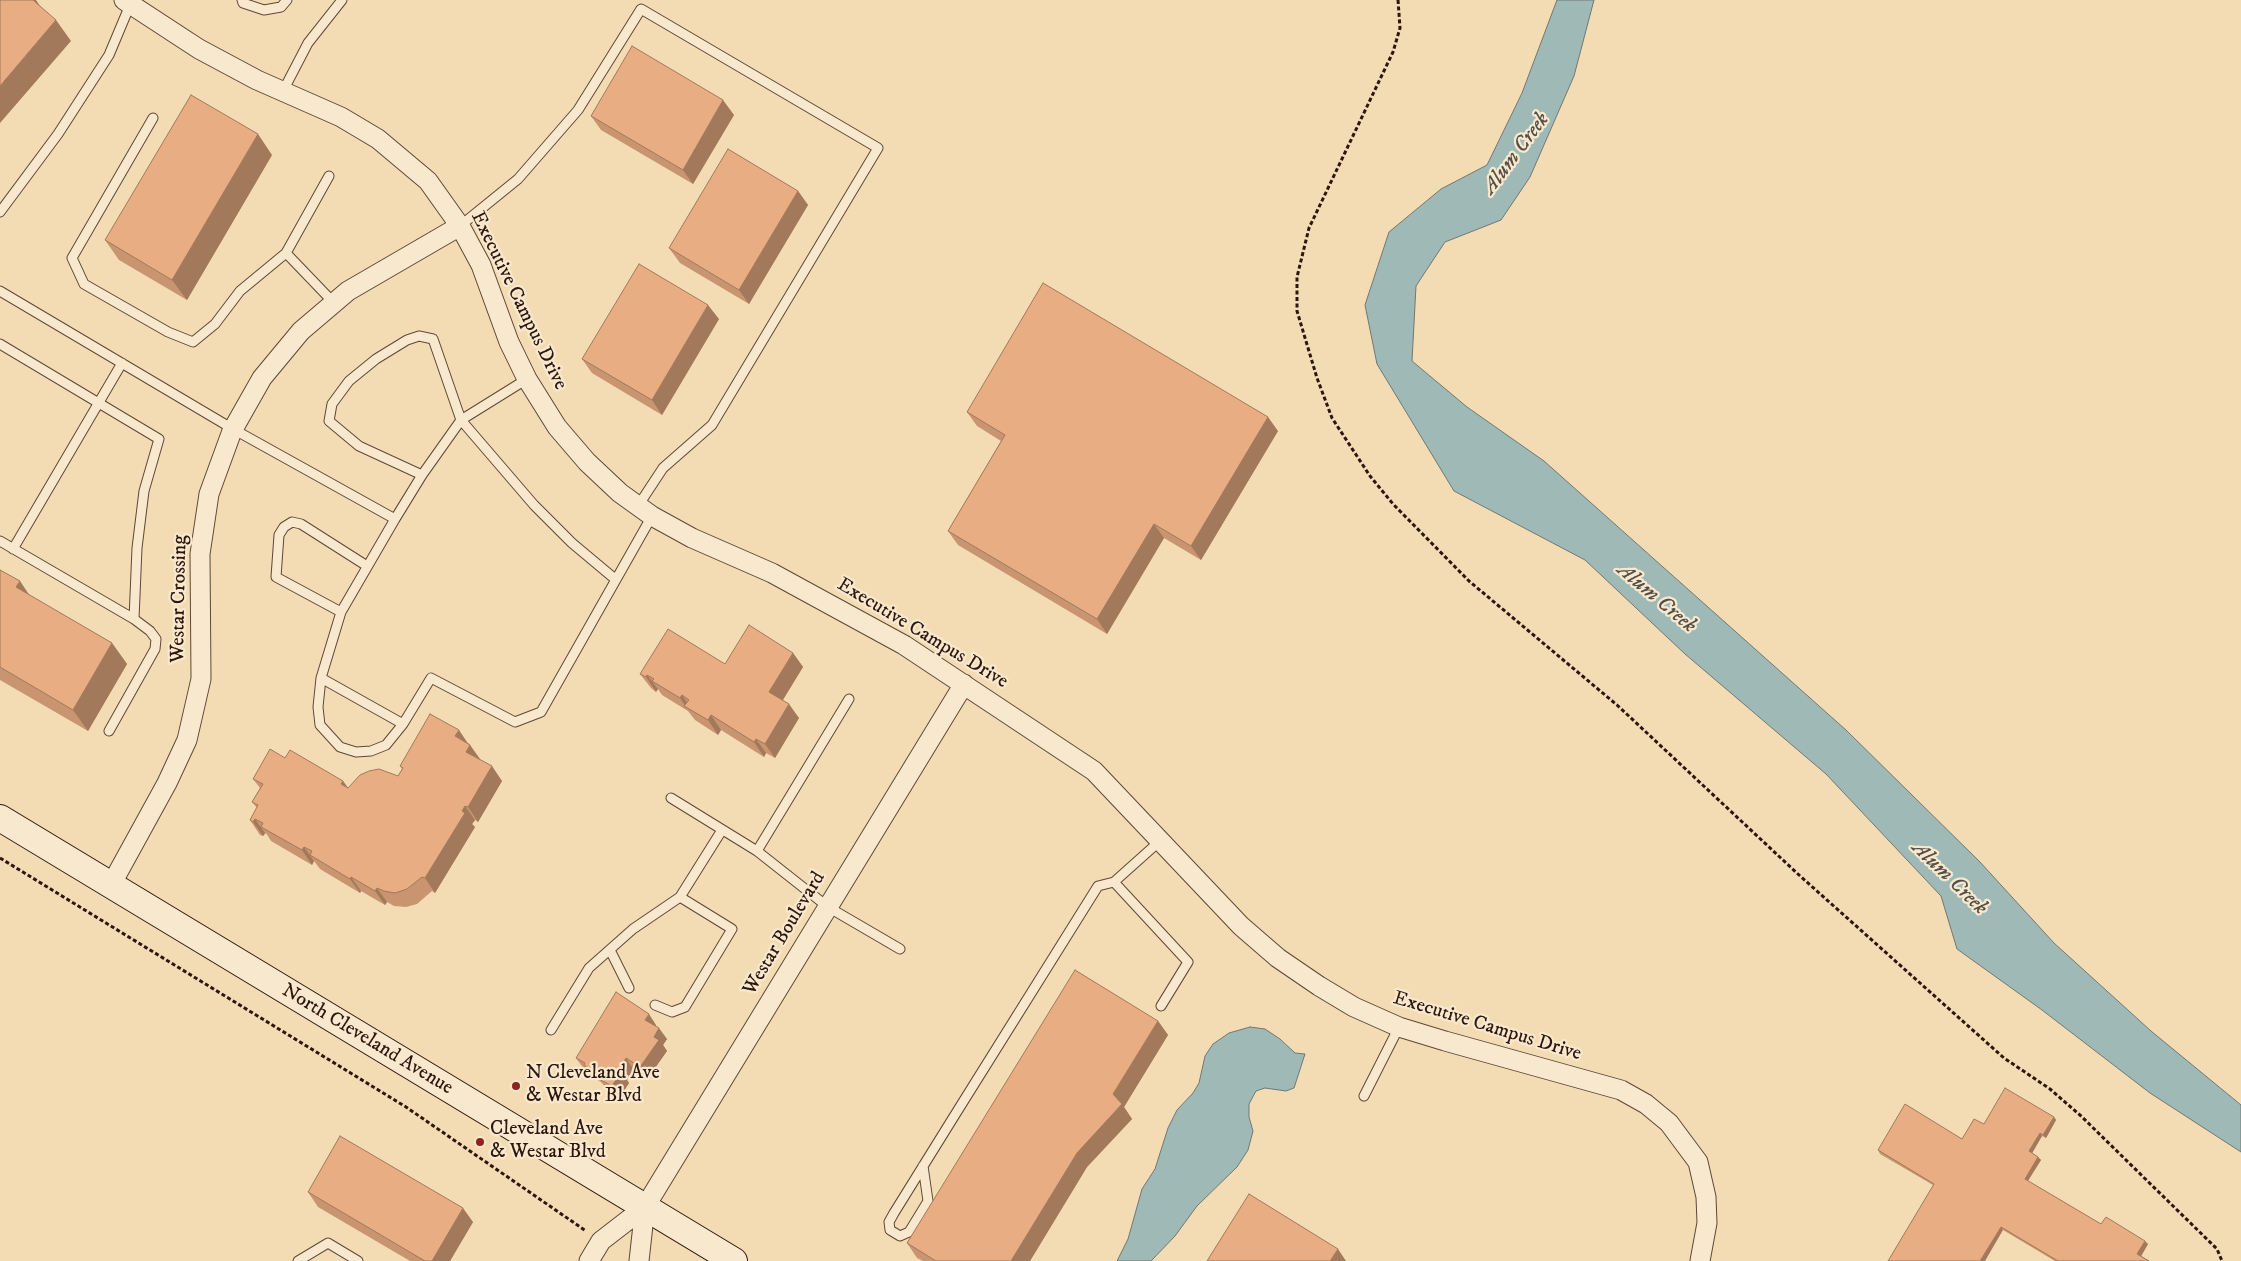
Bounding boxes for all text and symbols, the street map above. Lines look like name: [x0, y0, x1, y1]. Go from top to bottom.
water label: Alum Creek: [1478, 108, 1556, 200]
street label: Executive Campus Drive: [464, 208, 572, 394]
street label: Westar Crossing: [167, 535, 193, 663]
water label: Alum Creek: [1611, 559, 1701, 639]
street label: Executive Campus Drive: [832, 573, 1012, 695]
water label: Alum Creek: [1906, 837, 1992, 921]
street label: Westar Boulevard: [739, 868, 831, 1000]
street label: North Cleveland Avenue: [277, 979, 457, 1101]
street label: Executive Campus Drive: [1390, 987, 1584, 1067]
place label: N Cleveland Ave & Westar Blvd: [526, 1062, 660, 1109]
marker: N Cleveland Ave & Westar Blvd: [510, 1080, 522, 1092]
place label: Cleveland Ave & Westar Blvd: [490, 1118, 606, 1165]
marker: Cleveland Ave & Westar Blvd: [474, 1136, 486, 1148]

